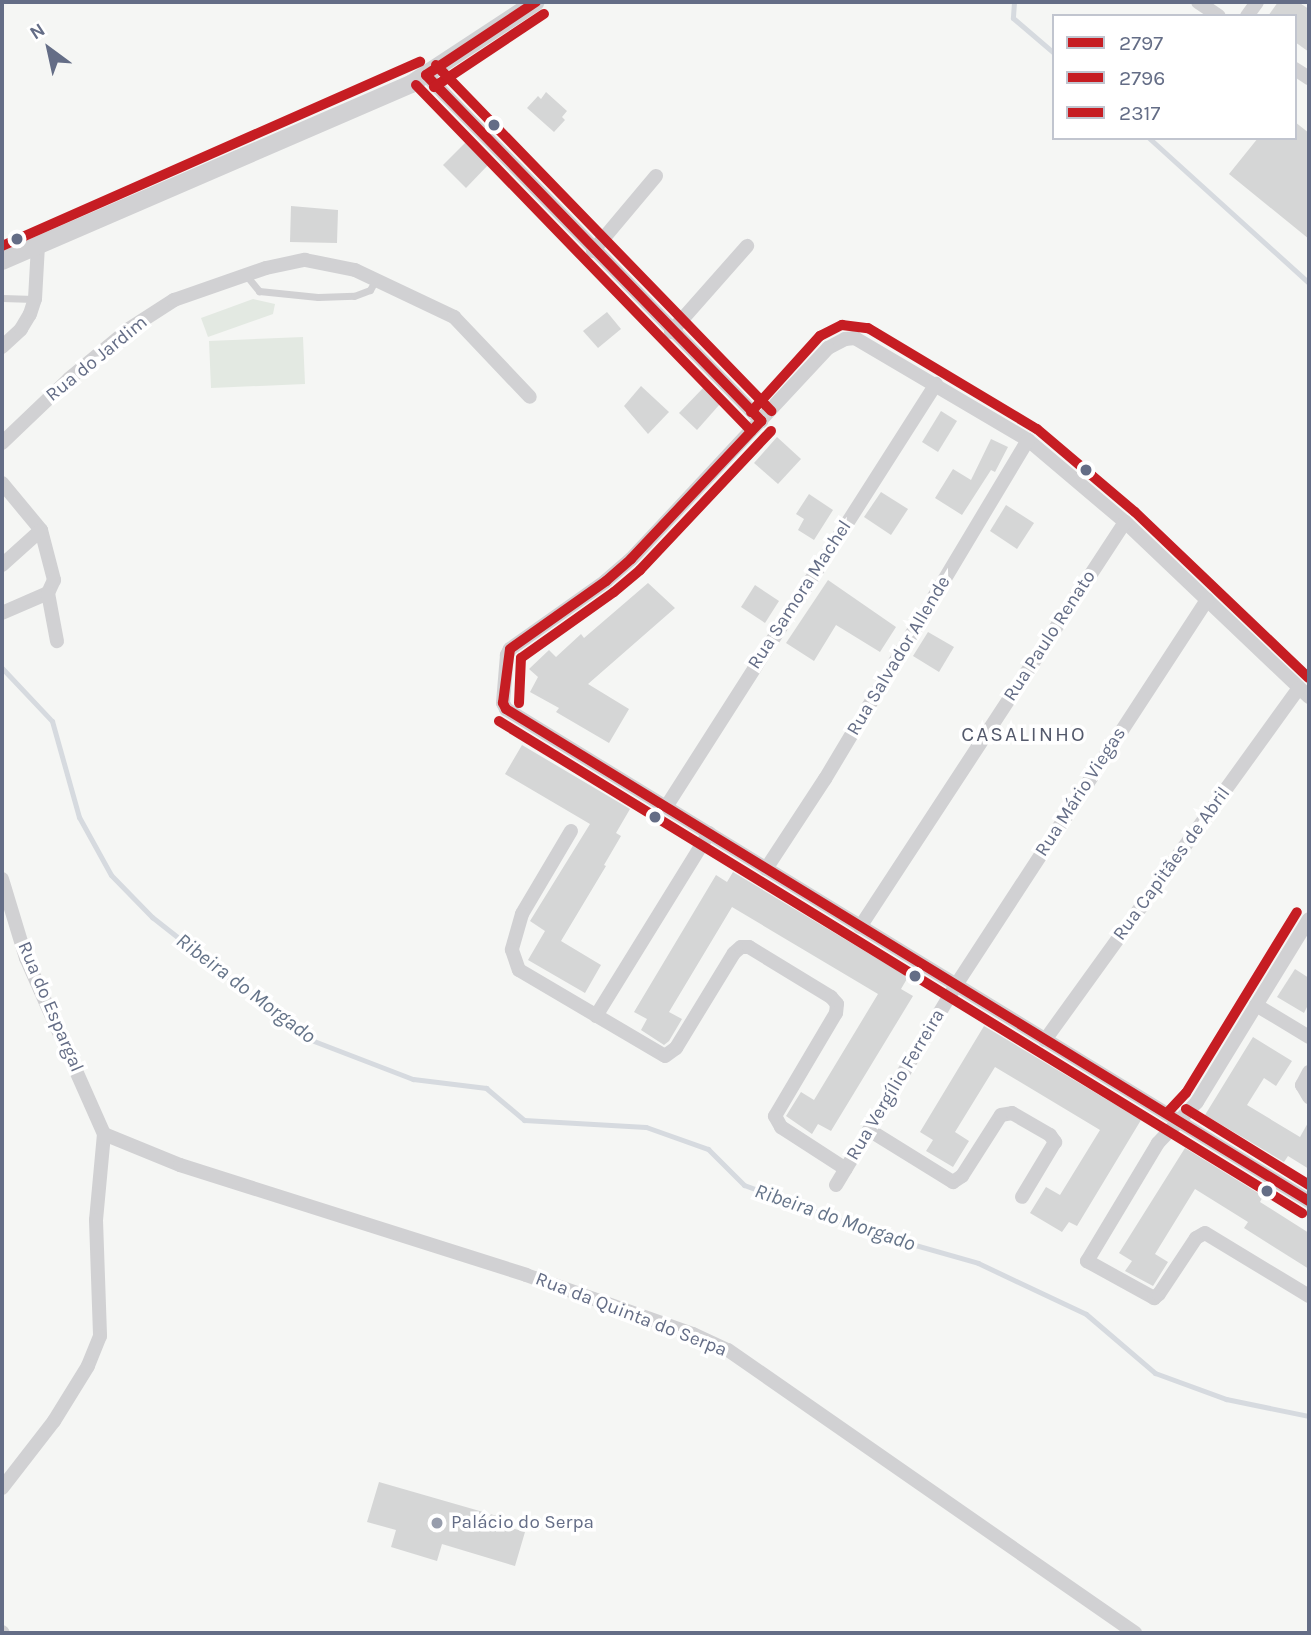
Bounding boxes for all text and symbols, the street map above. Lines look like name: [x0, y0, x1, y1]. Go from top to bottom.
north arrow: [14, 14, 84, 84]
legend: [1052, 14, 1297, 140]
text: N: [26, 18, 49, 44]
text: 2797: [1119, 31, 1163, 55]
text: 2796: [1119, 66, 1165, 90]
text: 2317: [1119, 101, 1160, 125]
unlabelled marker: [487, 118, 501, 132]
unlabelled marker: [10, 232, 24, 246]
street label: Rua do Jardim: [42, 311, 152, 407]
unlabelled marker: [1079, 463, 1093, 477]
street label: Rua Samora Machel: [743, 516, 857, 674]
street label: Rua Paulo Renato: [999, 566, 1101, 706]
street label: Rua Salvador Allende: [842, 572, 956, 740]
district label: CASALINHO: [962, 721, 1086, 747]
street label: Rua Mário Viegas: [1031, 723, 1131, 861]
street label: Rua Capitães de Abril: [1109, 783, 1235, 945]
unlabelled marker: [648, 810, 662, 824]
water label: Ribeira do Morgado: [171, 927, 321, 1049]
street label: Rua do Espargal: [12, 938, 88, 1076]
unlabelled marker: [908, 969, 922, 983]
street label: Rua Vergílio Ferreira: [842, 1005, 950, 1165]
water label: Ribeira do Morgado: [752, 1178, 918, 1256]
unlabelled marker: [1260, 1184, 1274, 1198]
street label: Rua da Quinta do Serpa: [532, 1268, 730, 1362]
place label: Palácio do Serpa: [451, 1512, 594, 1534]
marker: Palácio do Serpa: [429, 1515, 445, 1531]

